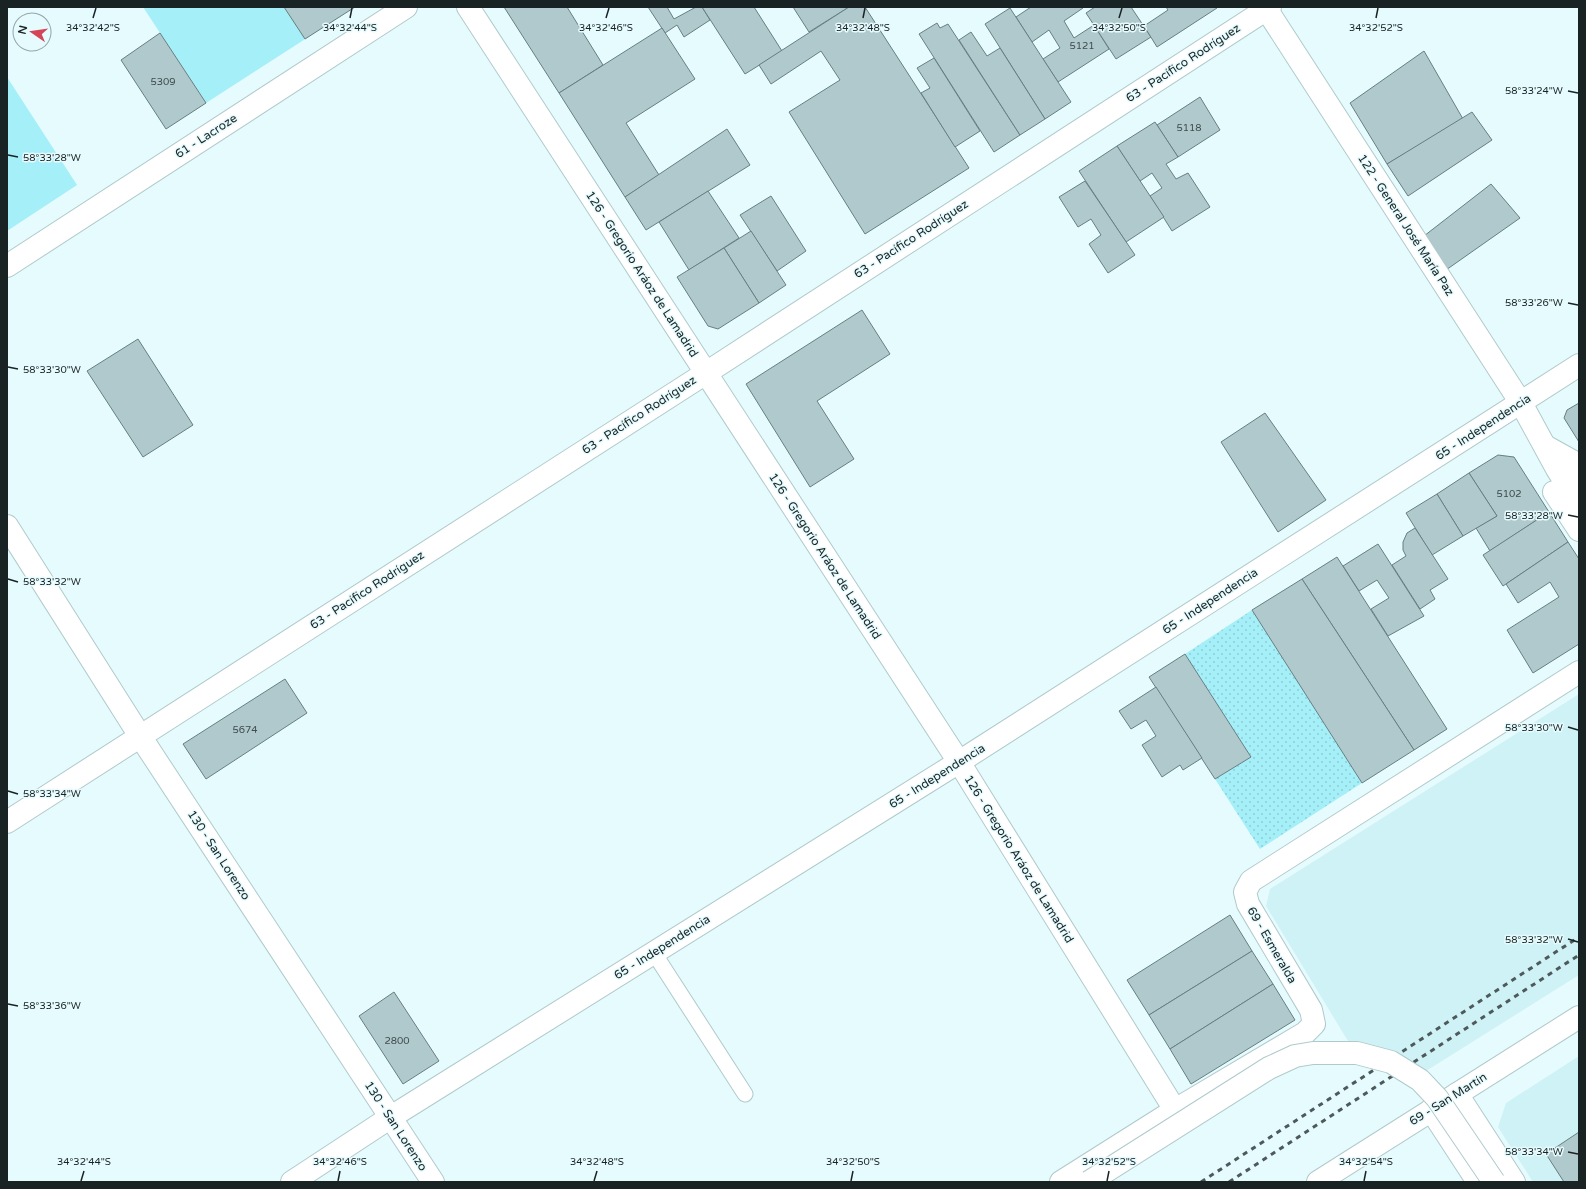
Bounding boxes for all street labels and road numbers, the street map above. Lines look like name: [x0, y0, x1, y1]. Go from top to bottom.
street label: 63 - Pacífico Rodríguez: [1123, 21, 1243, 105]
street label: 61 - Lacroze: [173, 111, 240, 161]
street label: 122 - General José María Paz: [1355, 152, 1457, 298]
street label: 126 - Gregorio Aráoz de Lamadrid: [583, 188, 701, 360]
street label: 63 - Pacífico Rodríguez: [851, 197, 971, 281]
street label: 63 - Pacífico Rodríguez: [579, 373, 699, 457]
street label: 65 - Independencia: [1433, 391, 1533, 463]
street label: 126 - Gregorio Aráoz de Lamadrid: [766, 470, 884, 642]
street label: 63 - Pacífico Rodríguez: [307, 548, 427, 632]
street label: 65 - Independencia: [1160, 565, 1260, 637]
street label: 65 - Independencia: [886, 741, 988, 811]
street label: 126 - Gregorio Aráoz de Lamadrid: [961, 773, 1077, 945]
street label: 130 - San Lorenzo: [185, 807, 253, 903]
street label: 69 - Esmeralda: [1244, 904, 1300, 986]
street label: 65 - Independencia: [611, 912, 713, 982]
street label: 69 - San Martín: [1407, 1070, 1489, 1128]
street label: 130 - San Lorenzo: [362, 1078, 430, 1174]

